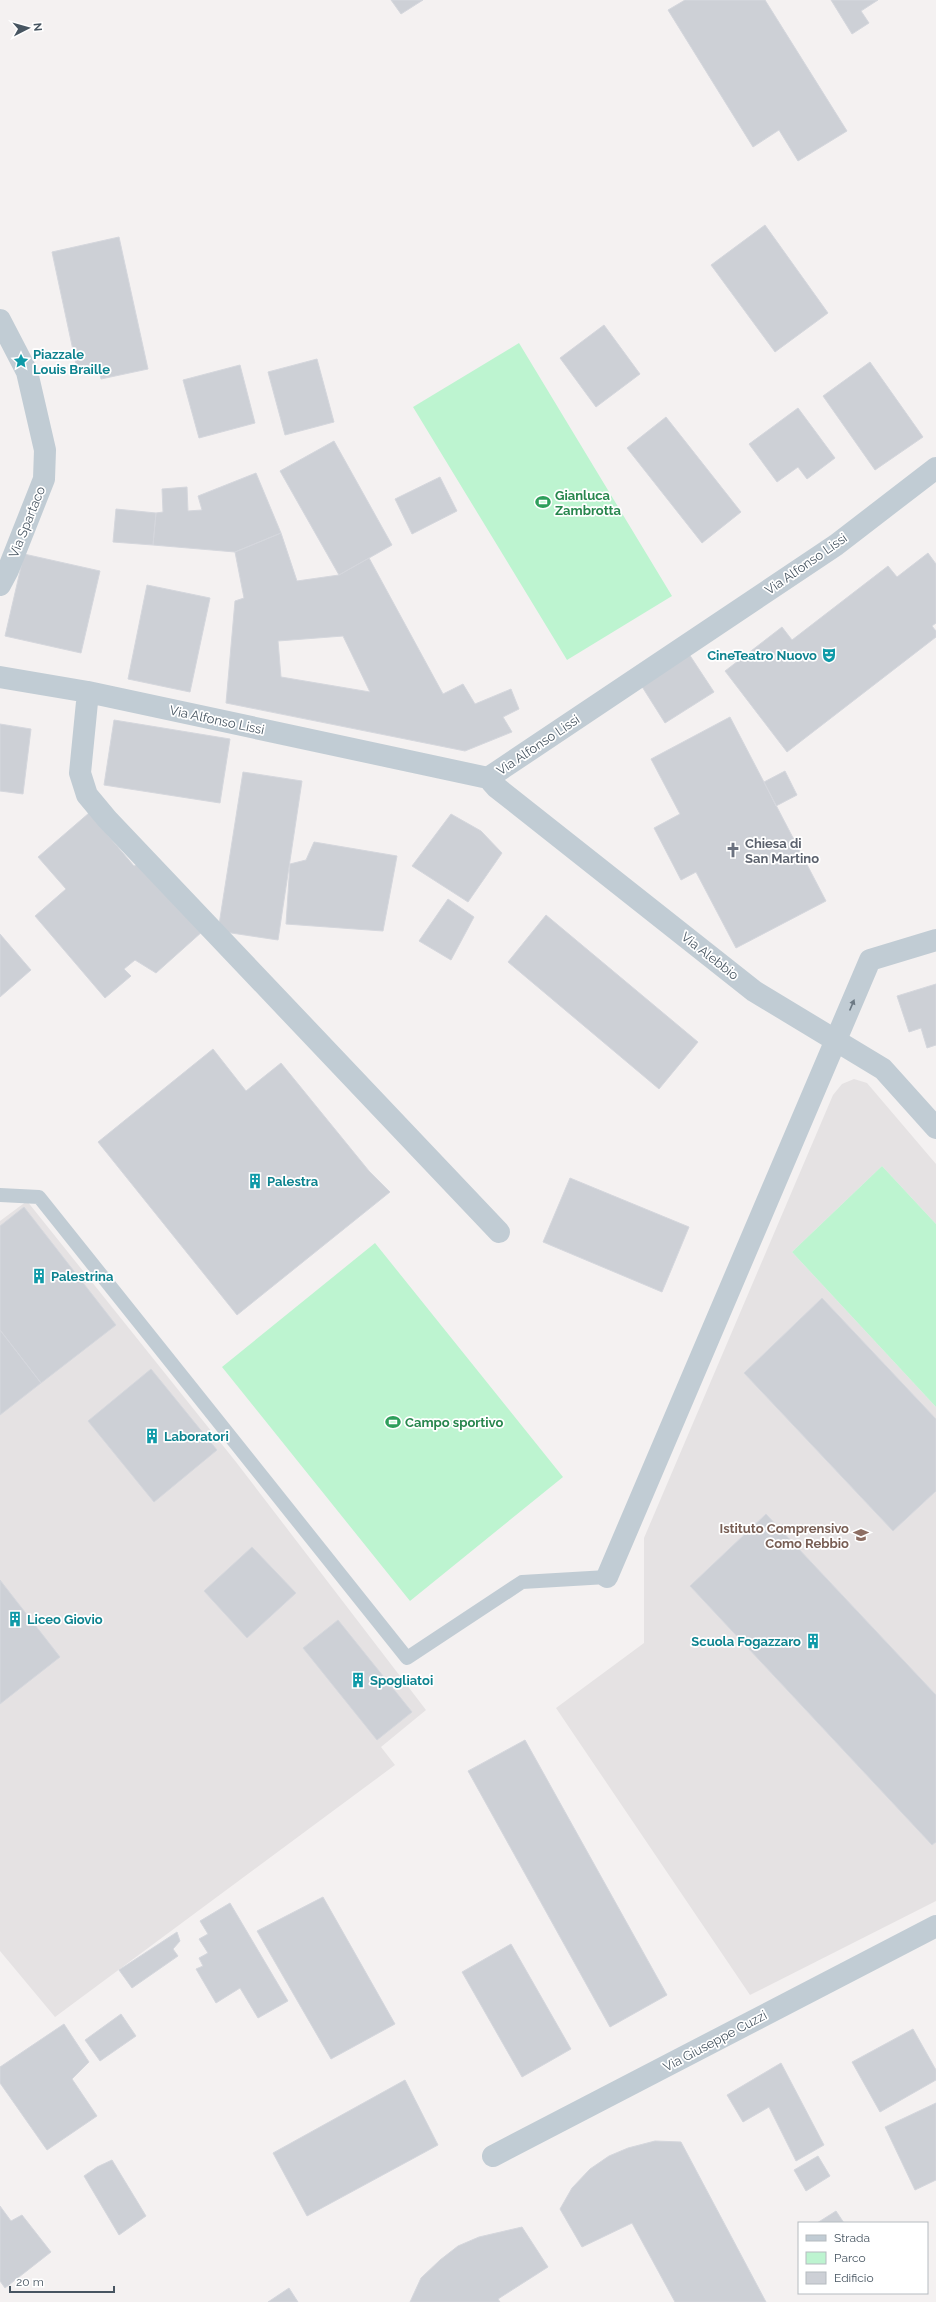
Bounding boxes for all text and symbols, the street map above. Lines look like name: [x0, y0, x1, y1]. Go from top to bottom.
north arrow: [8, 8, 48, 48]
text: N: [31, 22, 44, 32]
place label: Piazzale Louis Braille: [33, 347, 110, 377]
place icon: Piazzale Louis Braille: [12, 352, 30, 370]
street label: Via Spartaco: [6, 484, 48, 560]
place label: Gianluca Zambrotta: [555, 488, 622, 518]
sports icon: Gianluca Zambrotta: [534, 493, 552, 511]
street label: Via Alfonso Lissi: [762, 530, 850, 598]
theatre icon: CineTeatro Nuovo: [820, 646, 838, 664]
place label: CineTeatro Nuovo: [707, 648, 817, 663]
street label: Via Alfonso Lissi: [168, 703, 266, 737]
street label: Via Alfonso Lissi: [494, 712, 582, 778]
place label: Chiesa di San Martino: [745, 836, 819, 866]
church icon: Chiesa di San Martino: [724, 841, 742, 859]
street label: Via Alebbio: [678, 929, 742, 983]
one-way arrow: [849, 998, 855, 1010]
building icon: Palestra: [246, 1172, 264, 1190]
place label: Palestra: [267, 1174, 319, 1189]
building icon: Palestrina: [30, 1267, 48, 1285]
place label: Palestrina: [51, 1269, 114, 1284]
sports icon: Campo sportivo: [384, 1413, 402, 1431]
place label: Campo sportivo: [405, 1415, 504, 1430]
building icon: Laboratori: [143, 1427, 161, 1445]
place label: Laboratori: [164, 1429, 229, 1444]
place label: Istituto Comprensivo Como Rebbio: [720, 1521, 849, 1551]
school or university icon: Istituto Comprensivo Como Rebbio: [852, 1526, 870, 1544]
building icon: Liceo Giovio: [6, 1610, 24, 1628]
place label: Liceo Giovio: [27, 1612, 103, 1627]
building icon: Scuola Fogazzaro: [804, 1632, 822, 1650]
place label: Scuola Fogazzaro: [691, 1634, 801, 1649]
building icon: Spogliatoi: [349, 1671, 367, 1689]
place label: Spogliatoi: [370, 1673, 433, 1688]
street label: Via Giuseppe Cuzzi: [661, 2007, 769, 2075]
legend: [798, 2222, 928, 2294]
text: Strada: [834, 2231, 870, 2245]
text: Parco: [834, 2251, 866, 2265]
scale bar: [10, 2268, 114, 2294]
text: Edificio: [834, 2271, 874, 2285]
text: 20 m: [16, 2275, 44, 2289]

